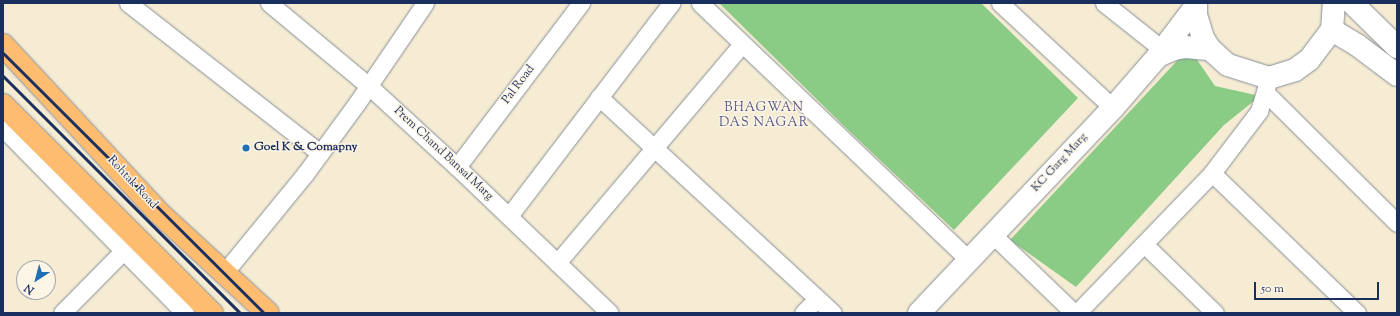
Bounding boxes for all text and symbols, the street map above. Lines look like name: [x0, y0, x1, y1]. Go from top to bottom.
street label: Pal Road: [500, 63, 538, 107]
district label: BHAGWAN DAS NAGAR: [719, 101, 809, 132]
street label: Prem Chand Bansal Marg: [390, 104, 496, 204]
street label: KC Garg Marg: [1029, 131, 1091, 195]
place label: Goel K & Comapny: [254, 141, 358, 155]
marker: Goel K & Comapny: [241, 143, 251, 153]
street label: Rohtak Road: [104, 153, 160, 213]
north arrow: [16, 260, 56, 300]
scale bar: [1256, 274, 1381, 300]
text: N: [21, 280, 38, 298]
text: 50 m: [1261, 280, 1284, 298]

